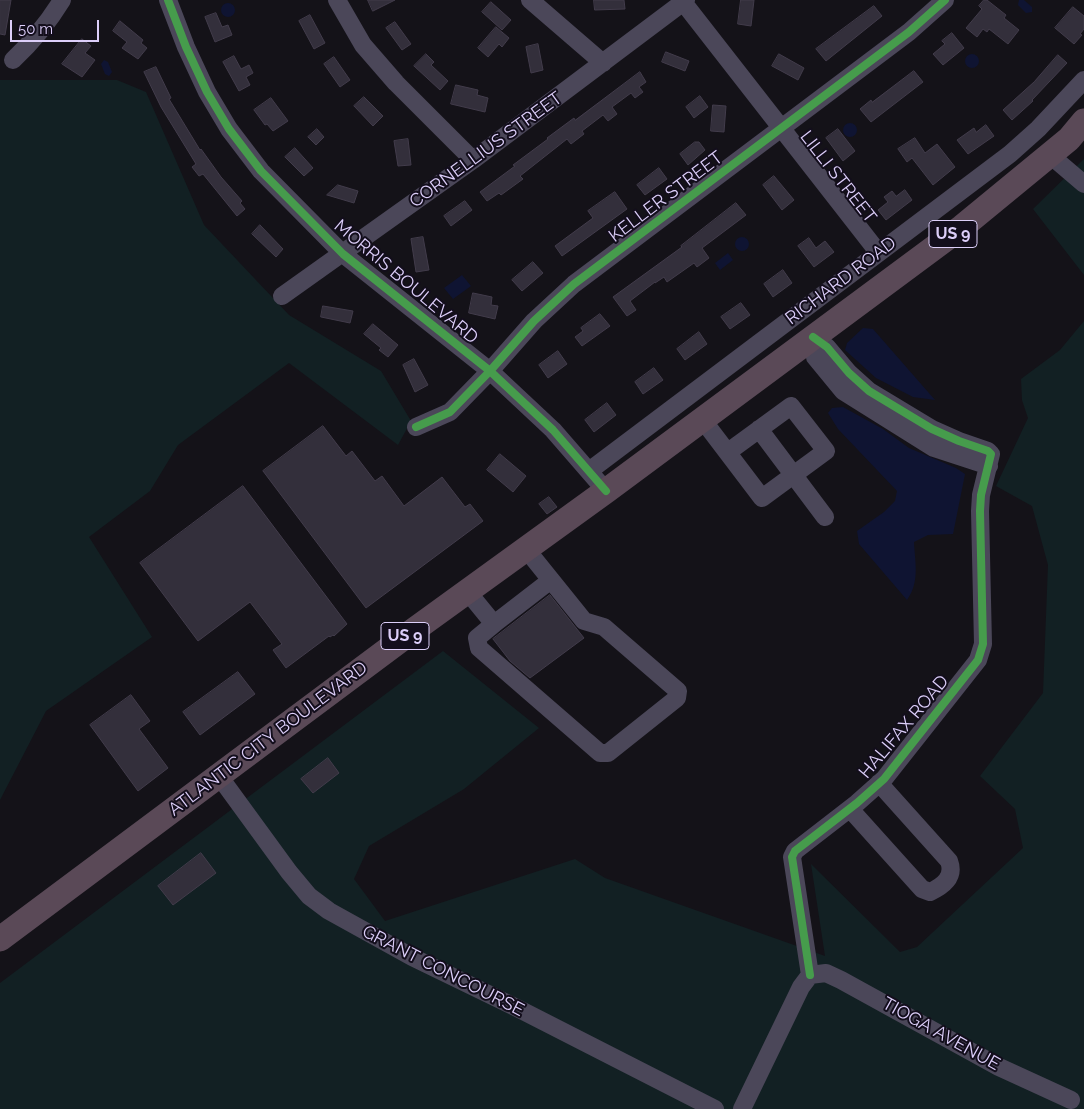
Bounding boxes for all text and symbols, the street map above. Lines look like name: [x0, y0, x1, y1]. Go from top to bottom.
scale bar: [12, 10, 101, 42]
text: 50 m: [18, 20, 53, 38]
street label: CORNELLIUS STREET: [405, 87, 567, 213]
street label: LILLI STREET: [795, 126, 881, 228]
street label: KELLER STREET: [605, 147, 727, 247]
street label: MORRIS BOULEVARD: [330, 215, 482, 349]
road number: US 9: [929, 220, 977, 248]
street label: RICHARD ROAD: [781, 232, 901, 330]
road number: US 9: [381, 622, 429, 650]
street label: ATLANTIC CITY BOULEVARD: [164, 657, 372, 821]
street label: HALIFAX ROAD: [855, 671, 953, 783]
street label: GRANT CONCOURSE: [358, 921, 528, 1021]
street label: TIOGA AVENUE: [878, 993, 1004, 1075]

